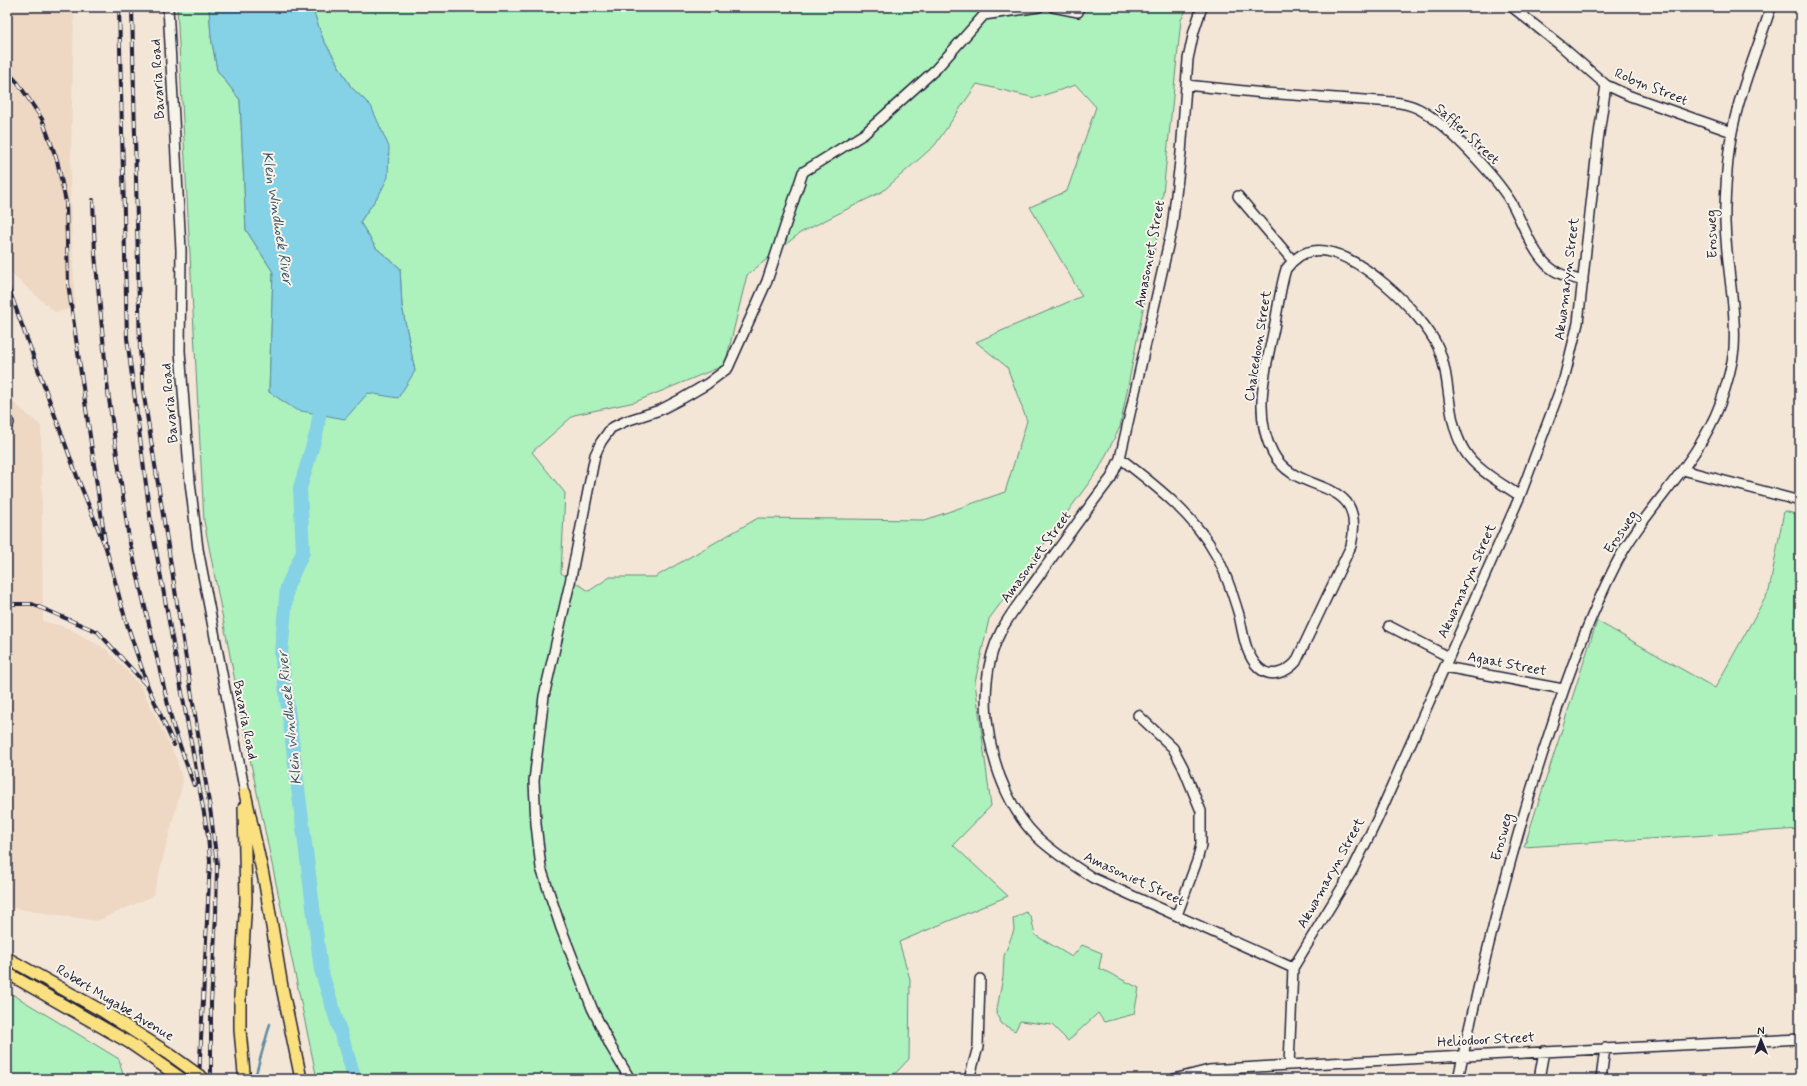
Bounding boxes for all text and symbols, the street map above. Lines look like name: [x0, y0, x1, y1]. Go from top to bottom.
street label: Bavaria Road: [147, 38, 169, 120]
street label: Robyn Street: [1612, 64, 1690, 110]
street label: Saffier Street: [1431, 99, 1503, 169]
water label: Klein Windhoek River: [257, 150, 298, 288]
street label: Amasoniet Street: [1131, 199, 1169, 309]
street label: Erosweg: [1702, 209, 1723, 259]
street label: Akwamaryn Street: [1551, 216, 1584, 341]
street label: Chalcedoon Street: [1240, 288, 1276, 403]
street label: Bavaria Road: [158, 362, 182, 444]
street label: Erosweg: [1600, 507, 1643, 558]
street label: Amasoniet Street: [997, 508, 1075, 606]
street label: Akwamaryn Street: [1434, 520, 1501, 641]
water label: Klein Windhoek River: [273, 648, 307, 786]
street label: Agaat Street: [1466, 648, 1548, 681]
street label: Bavaria Road: [229, 679, 261, 761]
street label: Erosweg: [1487, 811, 1518, 863]
street label: Akwamaryn Street: [1293, 814, 1369, 931]
street label: Amasoniet Street: [1081, 848, 1187, 910]
street label: Robert Mugabe Avenue: [53, 961, 177, 1045]
north arrow: [1741, 1020, 1781, 1060]
text: N: [1757, 1024, 1765, 1038]
street label: Heliodoor Street: [1437, 1028, 1536, 1052]

